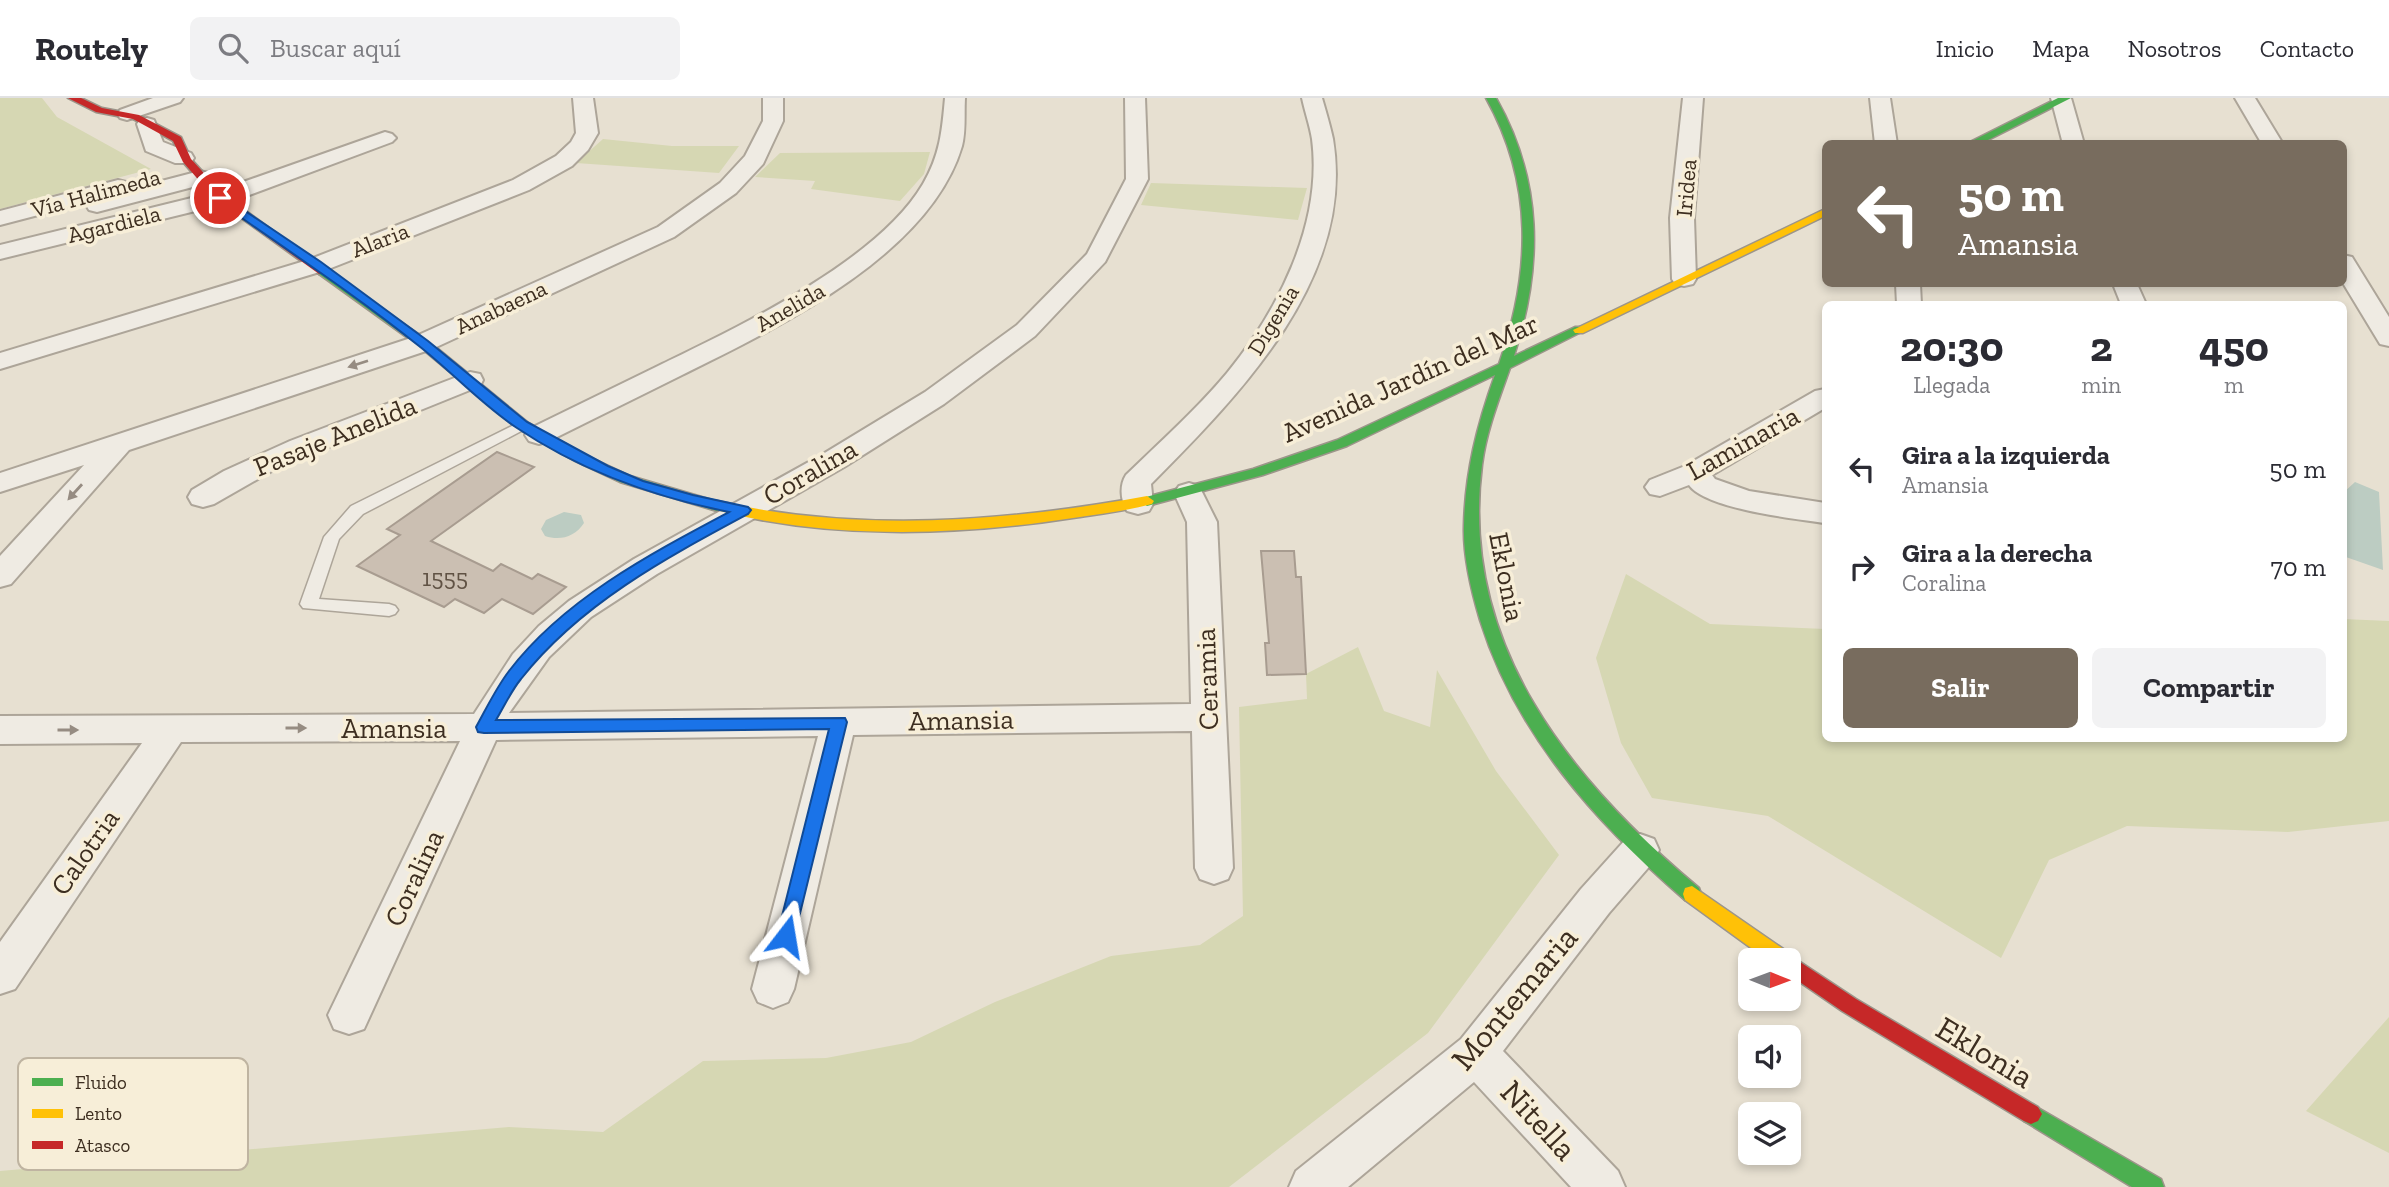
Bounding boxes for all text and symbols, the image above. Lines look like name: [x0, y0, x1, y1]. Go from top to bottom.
search box: [190, 17, 680, 80]
text: Routely: [35, 29, 148, 68]
icon: search: [214, 29, 252, 67]
text: Buscar aquí: [270, 32, 401, 64]
text: Inicio: [1936, 34, 1994, 63]
text: Mapa: [2032, 34, 2089, 63]
text: Nosotros: [2127, 34, 2222, 63]
text: Contacto: [2260, 34, 2354, 63]
street label: Iridea: [1670, 158, 1702, 218]
street label: Vía Halimeda: [27, 162, 164, 224]
text: 50 m: [1958, 165, 2064, 224]
pin: [190, 168, 250, 228]
icon: left: [1843, 168, 1934, 259]
icon: arrive: [201, 179, 239, 217]
street label: Agardiela: [64, 199, 164, 249]
street label: Alaria: [347, 216, 413, 264]
text: Amansia: [1958, 225, 2079, 263]
street label: Anabaena: [451, 274, 551, 340]
street label: Anelida: [750, 276, 830, 338]
street label: Digenia: [1241, 280, 1305, 360]
street label: Avenida Jardín del Mar: [1277, 307, 1543, 449]
text: 20:30: [1900, 321, 2004, 372]
text: 2: [2090, 321, 2113, 372]
text: 450: [2199, 321, 2269, 372]
one-way arrow: [348, 360, 369, 370]
text: Llegada: [1913, 371, 1990, 399]
text: min: [2082, 371, 2121, 399]
text: m: [2224, 371, 2244, 399]
street label: Pasaje Anelida: [249, 388, 422, 484]
street label: Laminaria: [1681, 398, 1805, 487]
street label: Coralina: [757, 432, 863, 512]
text: Gira a la izquierda: [1902, 439, 2110, 471]
icon: left: [1843, 450, 1881, 488]
text: 50 m: [2269, 453, 2326, 485]
text: Amansia: [1902, 471, 1989, 499]
one-way arrow: [68, 484, 83, 501]
street label: Eklonia: [1482, 530, 1532, 625]
text: Gira a la derecha: [1902, 537, 2092, 569]
icon: right: [1843, 548, 1881, 586]
text: 70 m: [2270, 551, 2326, 583]
house number: 1555: [422, 563, 468, 592]
text: Coralina: [1902, 569, 1986, 597]
street label: Ceramia: [1189, 627, 1225, 731]
button: Salir: [1843, 648, 2078, 728]
button: Compartir: [2092, 648, 2326, 728]
street label: Amansia: [908, 703, 1015, 737]
street label: Amansia: [341, 712, 447, 745]
one-way arrow: [285, 722, 307, 734]
one-way arrow: [57, 724, 79, 736]
street label: Calotria: [44, 802, 127, 901]
street label: Coralina: [377, 824, 451, 931]
position arrow: [749, 899, 823, 973]
street label: Montemaria: [1443, 918, 1585, 1078]
north arrow: [1738, 948, 1801, 1012]
map controls: [1738, 948, 1801, 1165]
street label: Eklonia: [1929, 1008, 2041, 1096]
button: sound: [1738, 1025, 1801, 1088]
legend: [18, 1058, 248, 1170]
text: Fluido: [75, 1071, 127, 1094]
street label: Nitella: [1493, 1072, 1585, 1168]
text: Lento: [75, 1102, 122, 1125]
button: layers: [1738, 1102, 1801, 1165]
text: Atasco: [75, 1134, 130, 1157]

